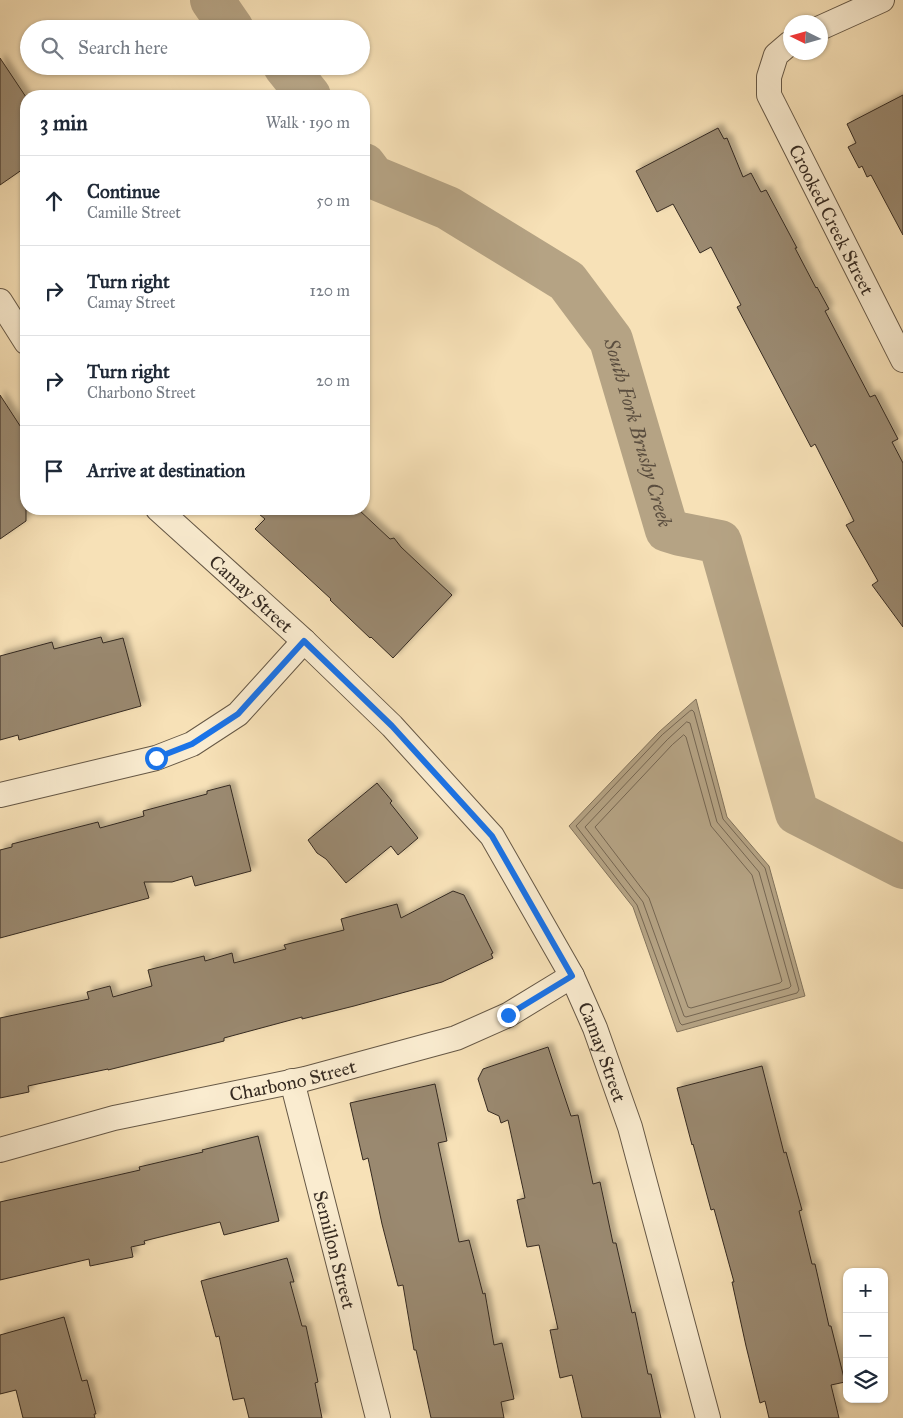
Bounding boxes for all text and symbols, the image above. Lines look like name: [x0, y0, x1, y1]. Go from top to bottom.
north arrow: [783, 15, 828, 60]
search box: [20, 20, 370, 75]
icon: search: [38, 34, 66, 62]
text: Search here: [78, 36, 168, 59]
text: 3 min: [40, 110, 88, 136]
text: Walk · 190 m: [266, 113, 350, 132]
street label: Crooked Creek Street: [784, 141, 879, 299]
text: Continue: [87, 180, 160, 203]
icon: ahead: [40, 187, 68, 215]
text: 50 m: [316, 191, 350, 210]
text: Camille Street: [87, 203, 181, 222]
text: Turn right: [87, 270, 170, 293]
icon: right: [40, 277, 68, 305]
text: 120 m: [310, 281, 350, 300]
text: Camay Street: [87, 293, 175, 312]
water label: South Fork Brushy Creek: [599, 334, 678, 530]
text: Turn right: [87, 360, 170, 383]
icon: right: [40, 367, 68, 395]
text: 20 m: [316, 371, 350, 390]
text: Charbono Street: [87, 383, 196, 402]
icon: arrive: [40, 457, 68, 485]
text: Arrive at destination: [87, 459, 245, 482]
street label: Camay Street: [204, 550, 298, 638]
route start: [145, 747, 168, 770]
street label: Camay Street: [573, 998, 631, 1105]
route end: [497, 1004, 520, 1027]
street label: Charbono Street: [228, 1055, 359, 1106]
street label: Semillon Street: [308, 1188, 361, 1312]
map controls: [843, 1268, 888, 1403]
button: +: [843, 1268, 888, 1313]
button: −: [843, 1313, 888, 1358]
button: layers: [843, 1358, 888, 1403]

